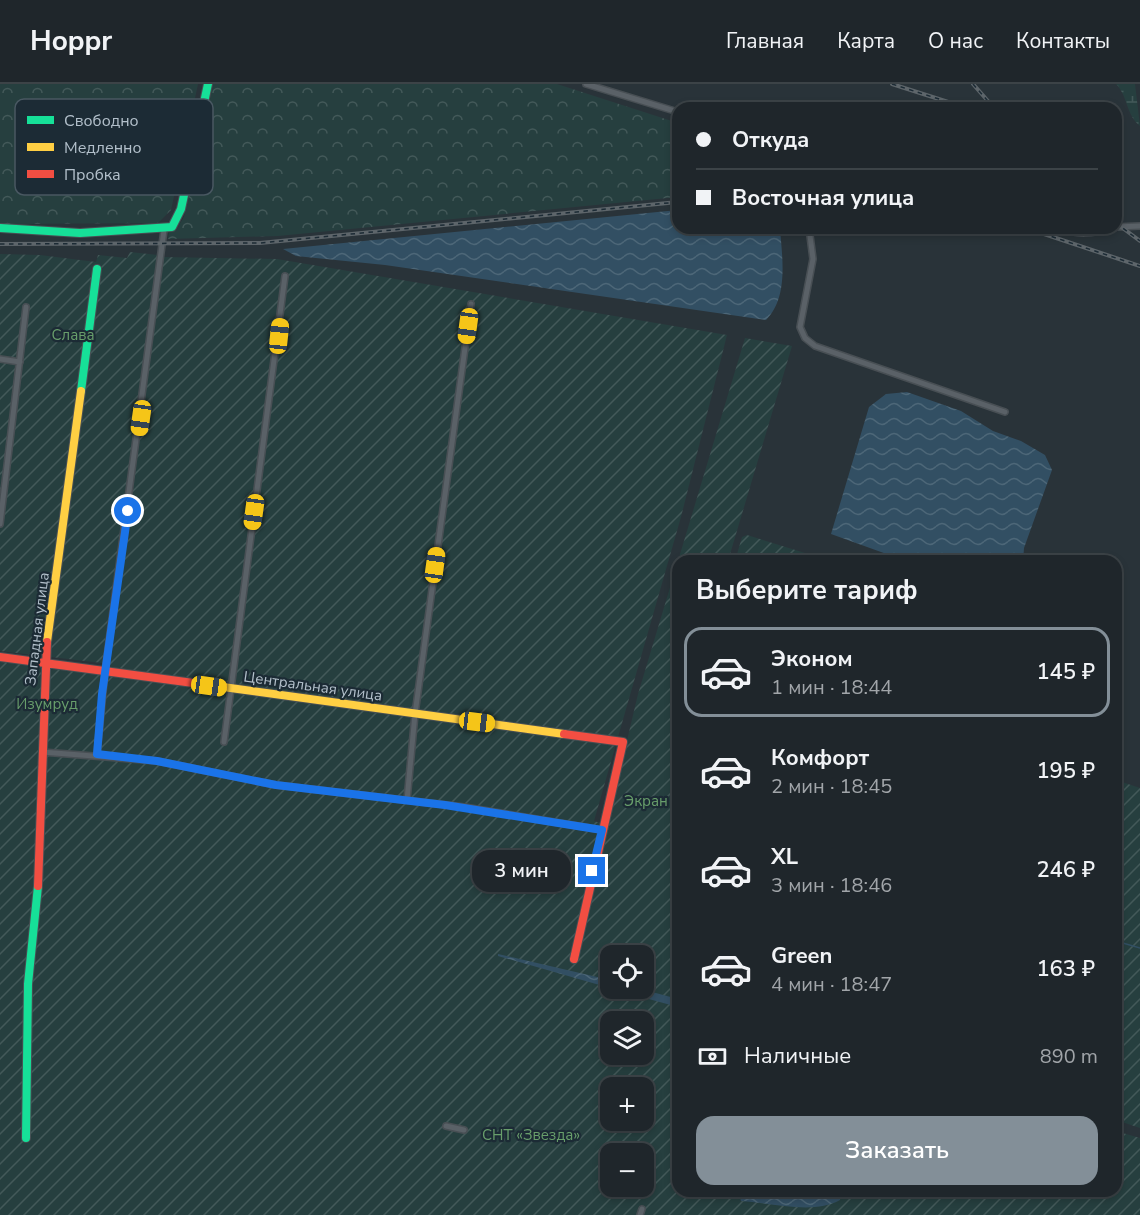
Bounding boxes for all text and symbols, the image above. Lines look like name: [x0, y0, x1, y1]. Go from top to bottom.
text: Hoppr: [30, 22, 112, 60]
text: Главная: [726, 27, 804, 55]
text: Карта: [837, 27, 895, 55]
text: О нас: [928, 27, 983, 55]
text: Контакты: [1016, 27, 1110, 55]
legend: [15, 99, 213, 195]
text: Свободно: [64, 110, 139, 132]
text: Откуда: [732, 125, 809, 155]
text: Медленно: [64, 137, 142, 159]
text: Пробка: [64, 164, 121, 186]
text: Восточная улица: [732, 183, 914, 213]
car: [457, 307, 479, 345]
car: [268, 317, 290, 355]
park label: Слава: [51, 325, 95, 345]
car: [130, 399, 152, 437]
car: [243, 493, 265, 531]
route start: [114, 497, 141, 524]
car: [424, 546, 446, 584]
street label: Западная улица: [20, 571, 54, 687]
text: Выберите тариф: [696, 572, 918, 609]
text: Эконом: [771, 644, 853, 674]
icon: car: [699, 645, 753, 699]
text: 145 ₽: [1036, 657, 1095, 687]
street label: Центральная улица: [242, 666, 384, 706]
text: 1 мин · 18:44: [771, 674, 892, 701]
car: [190, 675, 228, 697]
park label: Изумруд: [16, 694, 78, 714]
car: [458, 711, 496, 733]
text: Комфорт: [771, 743, 869, 773]
icon: car: [699, 744, 753, 798]
text: 195 ₽: [1036, 756, 1095, 786]
text: 2 мин · 18:45: [771, 773, 892, 800]
park label: Экран: [624, 791, 668, 811]
text: XL: [771, 842, 798, 872]
icon: car: [699, 843, 753, 897]
callout: 3 мин: [472, 850, 571, 892]
text: 246 ₽: [1036, 855, 1095, 885]
text: 3 мин: [494, 857, 549, 884]
route end: [578, 857, 605, 884]
text: 3 мин · 18:46: [771, 872, 892, 899]
text: Green: [771, 941, 832, 971]
icon: car: [699, 942, 753, 996]
map controls: [600, 945, 654, 1197]
button: locate: [600, 945, 654, 999]
text: 163 ₽: [1036, 954, 1095, 984]
text: 4 мин · 18:47: [771, 971, 892, 998]
button: layers: [600, 1011, 654, 1065]
icon: cash: [696, 1040, 729, 1073]
text: Наличные: [744, 1041, 851, 1071]
text: 890 m: [1040, 1043, 1098, 1070]
button: +: [600, 1077, 654, 1131]
button: Заказать: [696, 1116, 1098, 1185]
park label: СНТ «Звезда»: [482, 1125, 580, 1145]
button: −: [600, 1143, 654, 1197]

